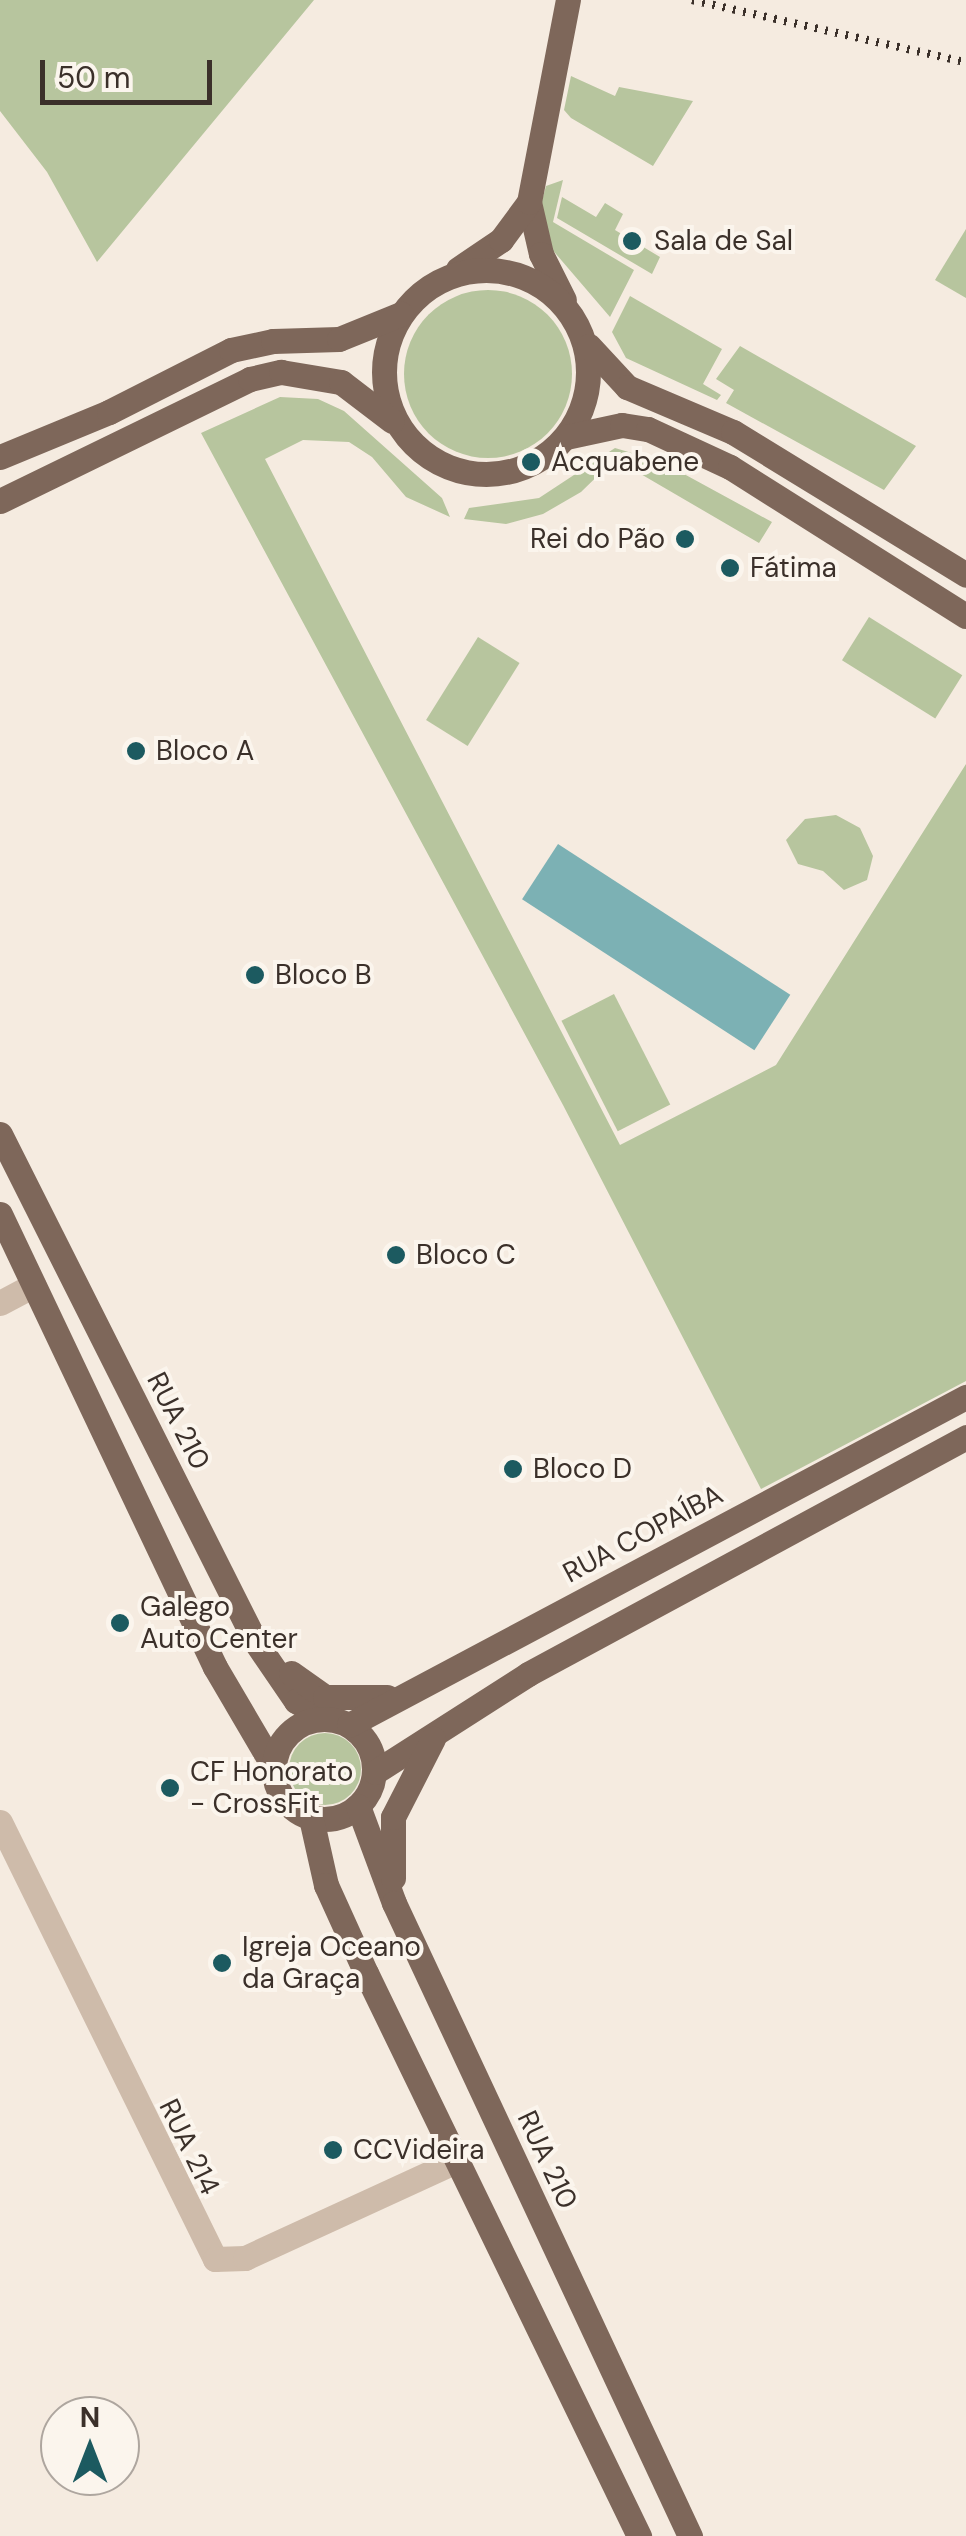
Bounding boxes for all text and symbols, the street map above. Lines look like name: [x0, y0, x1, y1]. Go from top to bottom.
scale bar: [45, 40, 218, 102]
text: 50 m: [57, 58, 131, 97]
place label: Sala de Sal: [654, 224, 793, 258]
marker: Sala de Sal: [619, 228, 645, 254]
place label: Acquabene: [551, 445, 699, 479]
marker: Acquabene: [520, 451, 542, 473]
place label: Rei do Pão: [530, 522, 665, 556]
marker: Rei do Pão: [674, 528, 696, 550]
place label: Fátima: [750, 551, 837, 585]
marker: Fátima: [719, 557, 741, 579]
place label: Bloco A: [156, 734, 254, 768]
marker: Bloco A: [125, 740, 147, 762]
place label: Bloco B: [275, 958, 372, 992]
marker: Bloco B: [244, 964, 266, 986]
place label: Bloco C: [416, 1238, 516, 1272]
marker: Bloco C: [385, 1244, 407, 1266]
street label: RUA 210: [139, 1367, 217, 1475]
place label: Bloco D: [533, 1452, 632, 1486]
marker: Bloco D: [502, 1458, 524, 1480]
street label: RUA COPAÍBA: [557, 1478, 729, 1590]
place label: Galego Auto Center: [140, 1590, 298, 1656]
marker: Galego Auto Center: [109, 1612, 131, 1634]
place label: CF Honorato - CrossFit: [190, 1755, 353, 1821]
marker: CF Honorato - CrossFit: [159, 1777, 181, 1799]
place label: Igreja Oceano da Graça: [242, 1930, 421, 1996]
marker: Igreja Oceano da Graça: [211, 1952, 233, 1974]
street label: RUA 214: [152, 2094, 226, 2200]
street label: RUA 210: [510, 2106, 584, 2214]
place label: CCVideira: [353, 2133, 484, 2167]
marker: CCVideira: [322, 2139, 344, 2161]
north arrow: [40, 2396, 140, 2496]
text: N: [80, 2399, 100, 2436]

